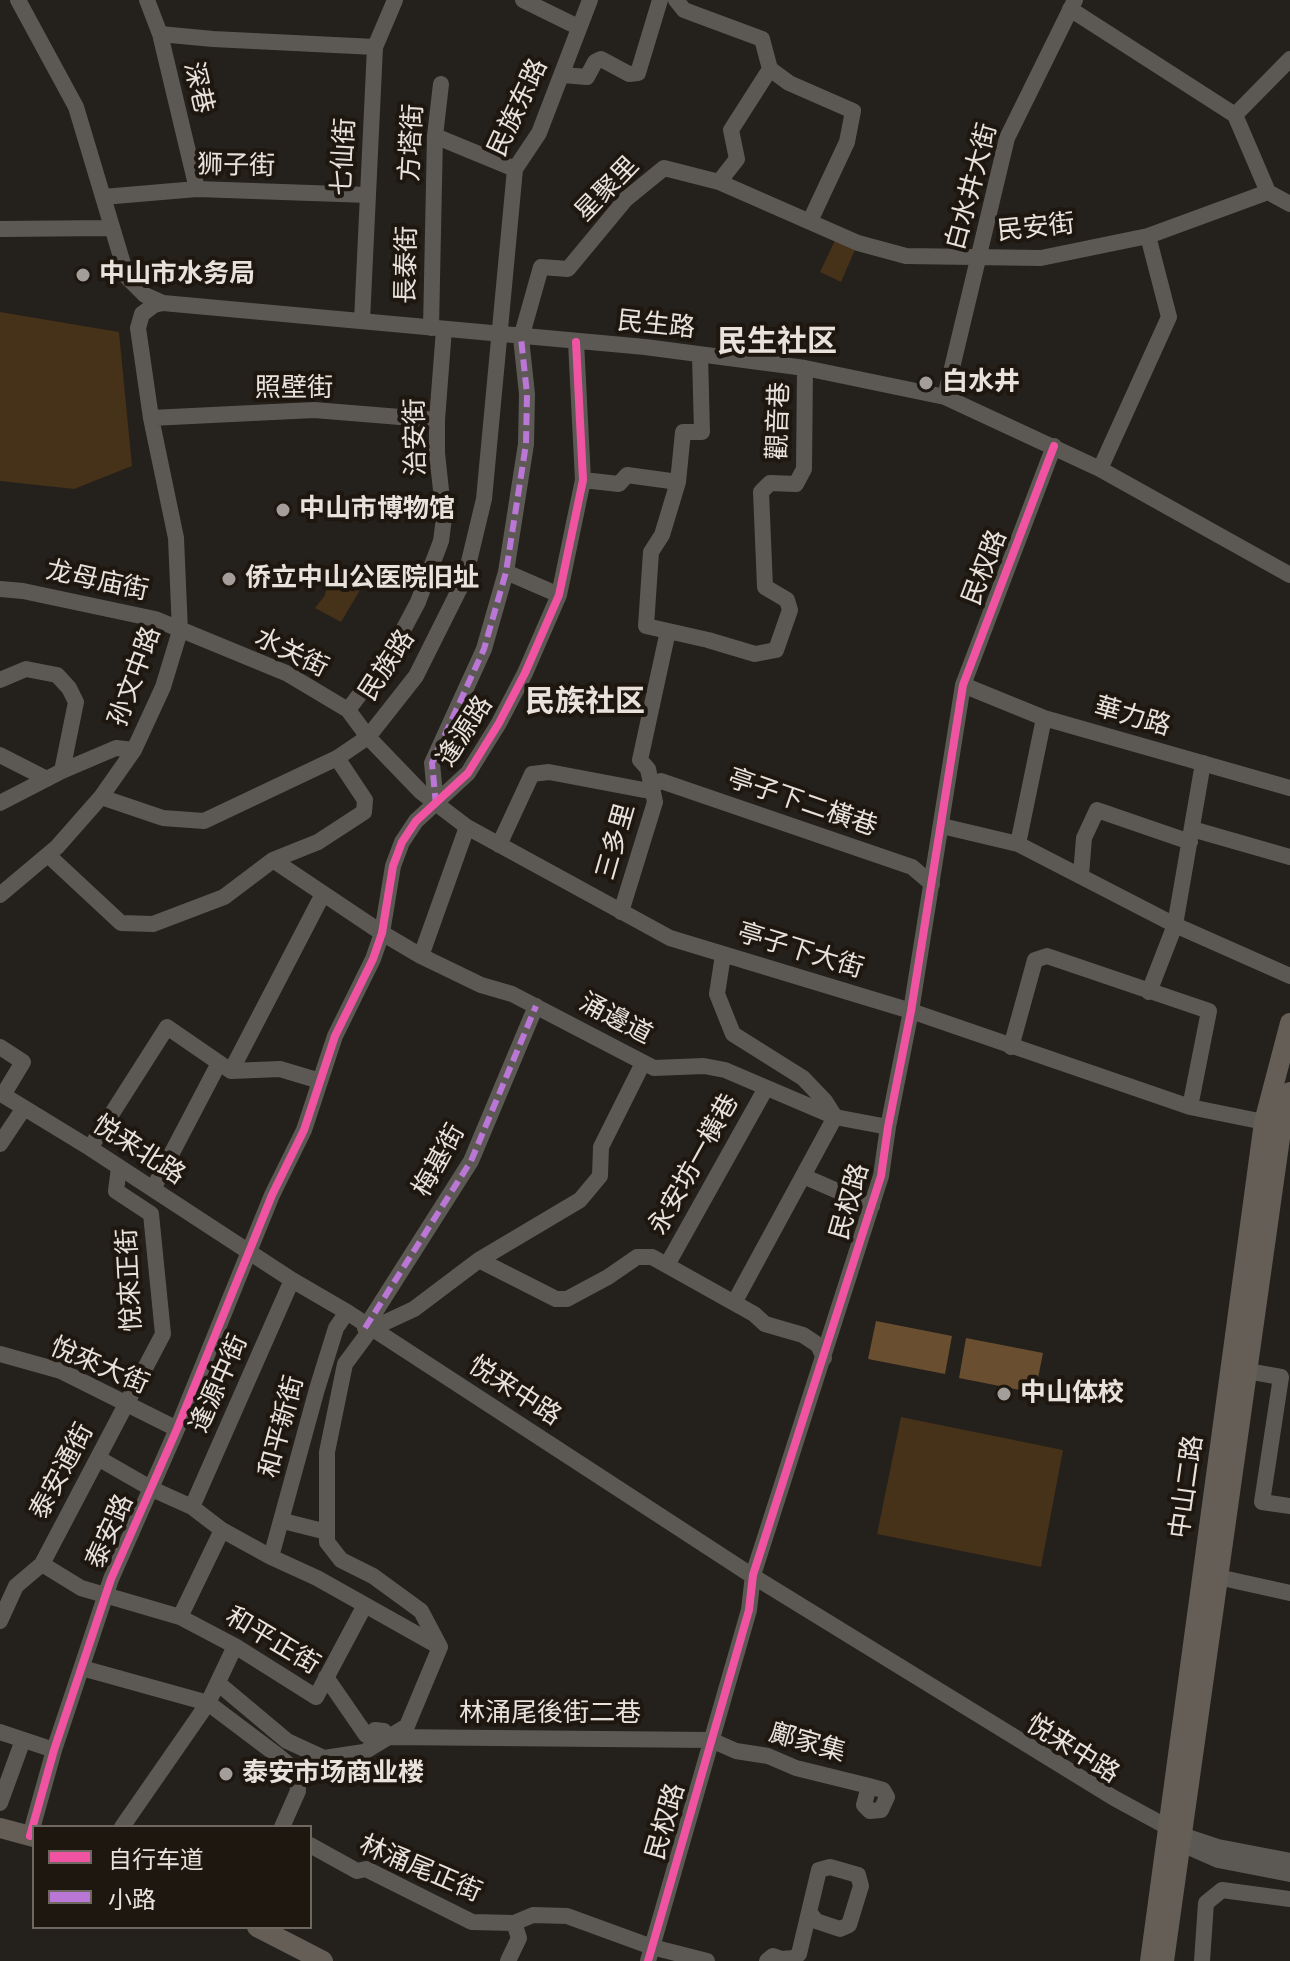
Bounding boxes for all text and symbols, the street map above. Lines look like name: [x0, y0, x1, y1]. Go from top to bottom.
street label: 民族东路: [483, 54, 555, 162]
street label: 深巷: [176, 59, 218, 117]
street label: 方塔街: [395, 103, 431, 183]
street label: 七仙街: [327, 117, 363, 197]
street label: 白水井大街: [941, 120, 1005, 254]
street label: 狮子街: [197, 151, 275, 183]
street label: 星聚里: [570, 151, 646, 229]
street label: 民安街: [996, 209, 1076, 249]
street label: 長泰街: [392, 226, 424, 304]
place label: 中山市水务局: [99, 259, 255, 291]
marker: 中山市水务局: [74, 266, 92, 284]
street label: 民生路: [616, 306, 696, 346]
district label: 民生社区: [717, 325, 837, 361]
place label: 白水井: [942, 367, 1020, 399]
street label: 照壁街: [255, 373, 333, 405]
marker: 白水井: [917, 374, 935, 392]
street label: 觀音巷: [763, 381, 797, 461]
street label: 治安街: [401, 398, 433, 476]
place label: 中山市博物馆: [299, 494, 455, 526]
marker: 中山市博物馆: [274, 501, 292, 519]
street label: 民权路: [957, 526, 1015, 610]
street label: 龙母庙街: [43, 556, 151, 608]
place label: 侨立中山公医院旧址: [245, 563, 479, 595]
marker: 侨立中山公医院旧址: [220, 570, 238, 588]
street label: 孙文中路: [104, 623, 168, 731]
street label: 水关街: [249, 623, 333, 685]
street label: 民族路: [354, 625, 422, 707]
district label: 民族社区: [525, 685, 645, 721]
street label: 逢源路: [432, 691, 500, 773]
street label: 華力路: [1090, 692, 1174, 744]
street label: 亭子下二橫巷: [723, 764, 881, 844]
street label: 三多里: [591, 800, 643, 884]
street label: 亭子下大街: [733, 918, 867, 986]
street label: 涌邊道: [573, 988, 657, 1052]
street label: 永安坊一橫巷: [644, 1089, 746, 1241]
street label: 悦来北路: [86, 1110, 190, 1192]
street label: 梅基街: [407, 1119, 473, 1203]
street label: 民权路: [825, 1160, 877, 1244]
street label: 悅來正街: [113, 1227, 149, 1333]
street label: 逢源中街: [185, 1330, 255, 1438]
street label: 悅來大街: [45, 1332, 153, 1402]
street label: 悦来中路: [462, 1351, 566, 1433]
street label: 和平新街: [254, 1373, 312, 1481]
place label: 中山体校: [1020, 1378, 1124, 1410]
marker: 中山体校: [995, 1385, 1013, 1403]
street label: 泰安通街: [25, 1419, 101, 1525]
street label: 中山二路: [1165, 1433, 1211, 1541]
street label: 泰安路: [81, 1490, 141, 1574]
street label: 和平正街: [219, 1602, 325, 1682]
street label: 林涌尾後街二巷: [459, 1698, 641, 1730]
street label: 悦来中路: [1020, 1709, 1124, 1791]
street label: 鄺家集: [765, 1718, 849, 1770]
place label: 泰安市场商业楼: [242, 1758, 424, 1790]
marker: 泰安市场商业楼: [217, 1765, 235, 1783]
street label: 民权路: [641, 1780, 693, 1864]
legend: [32, 1825, 312, 1929]
street label: 林涌尾正街: [354, 1830, 486, 1910]
text: 自行车道: [108, 1846, 204, 1875]
text: 小路: [108, 1886, 156, 1915]

